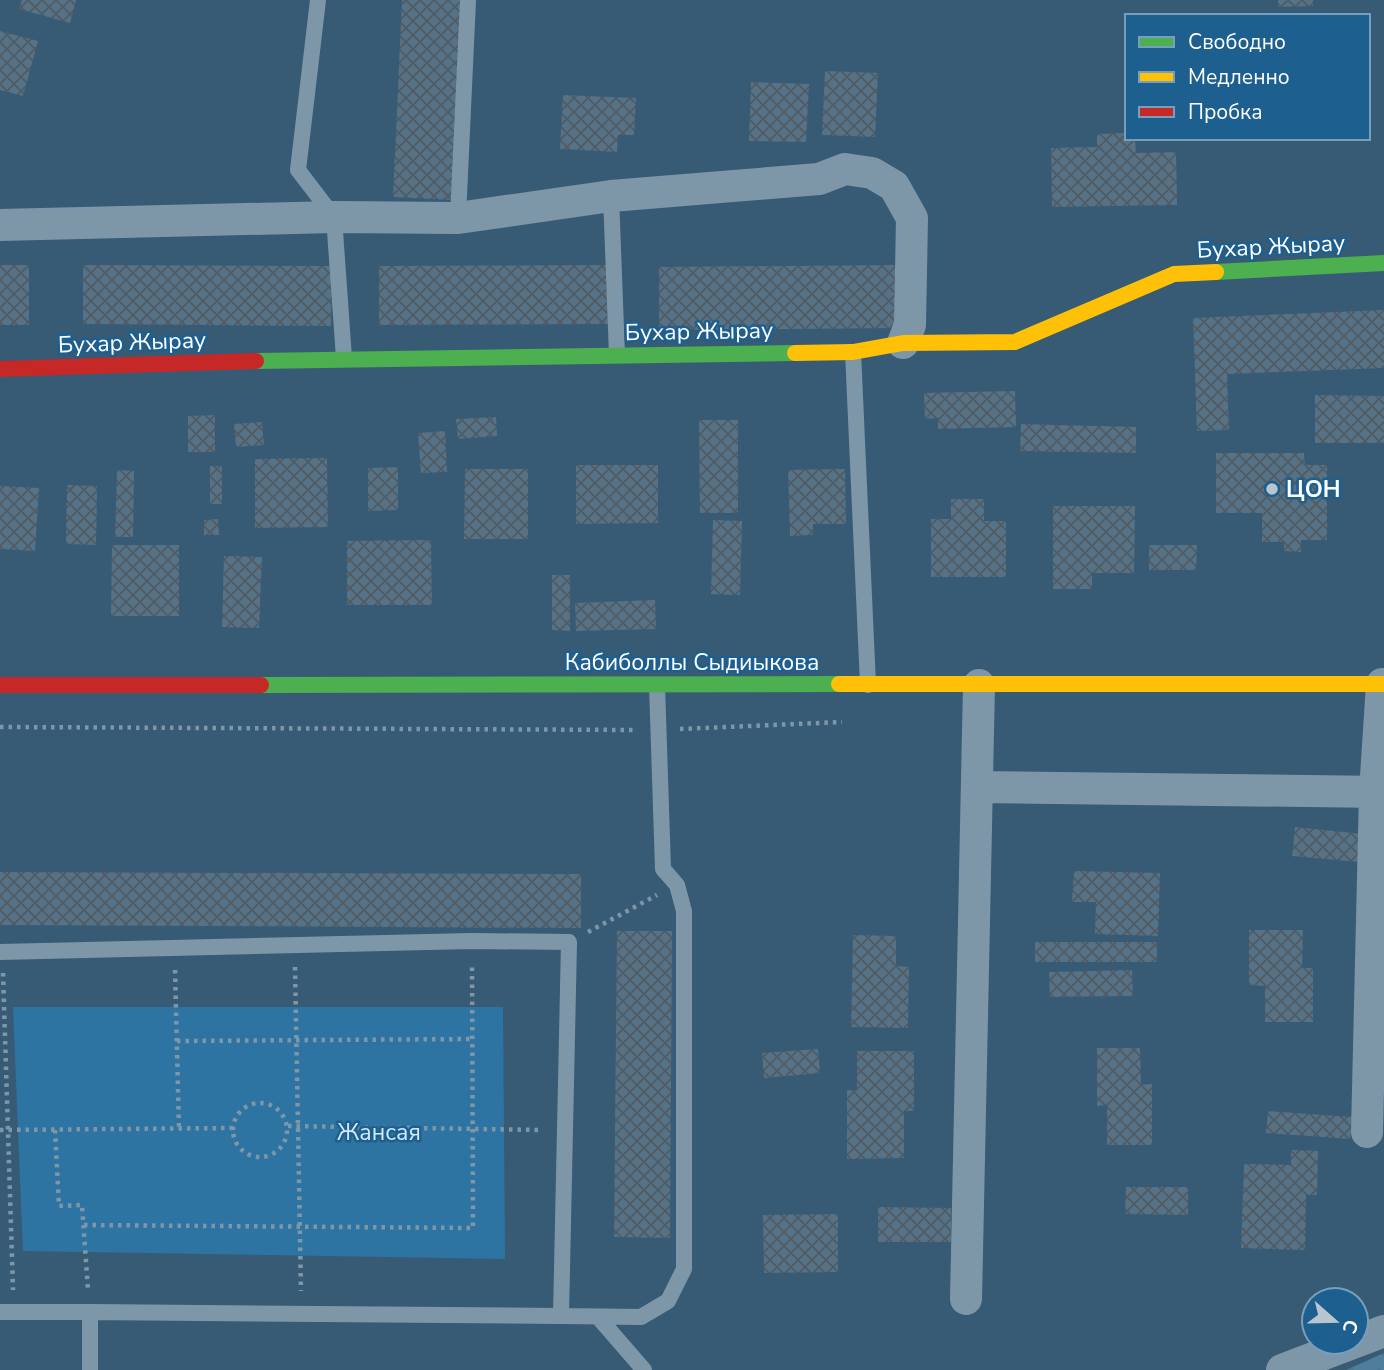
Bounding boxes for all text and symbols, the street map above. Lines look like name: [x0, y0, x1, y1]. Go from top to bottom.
legend: [1125, 14, 1370, 140]
text: Свободно: [1188, 28, 1286, 56]
text: Медленно: [1188, 63, 1290, 91]
text: Пробка: [1188, 98, 1262, 126]
street label: Бухар Жырау: [1196, 227, 1346, 266]
street label: Бухар Жырау: [625, 315, 773, 348]
street label: Бухар Жырау: [57, 324, 207, 361]
place label: ЦОН: [1286, 474, 1341, 505]
marker: ЦОН: [1264, 481, 1280, 497]
street label: Кабиболлы Сыдиыкова: [565, 647, 819, 678]
park label: Жансая: [337, 1117, 421, 1148]
north arrow: [1300, 1286, 1370, 1356]
text: С: [1336, 1316, 1364, 1337]

